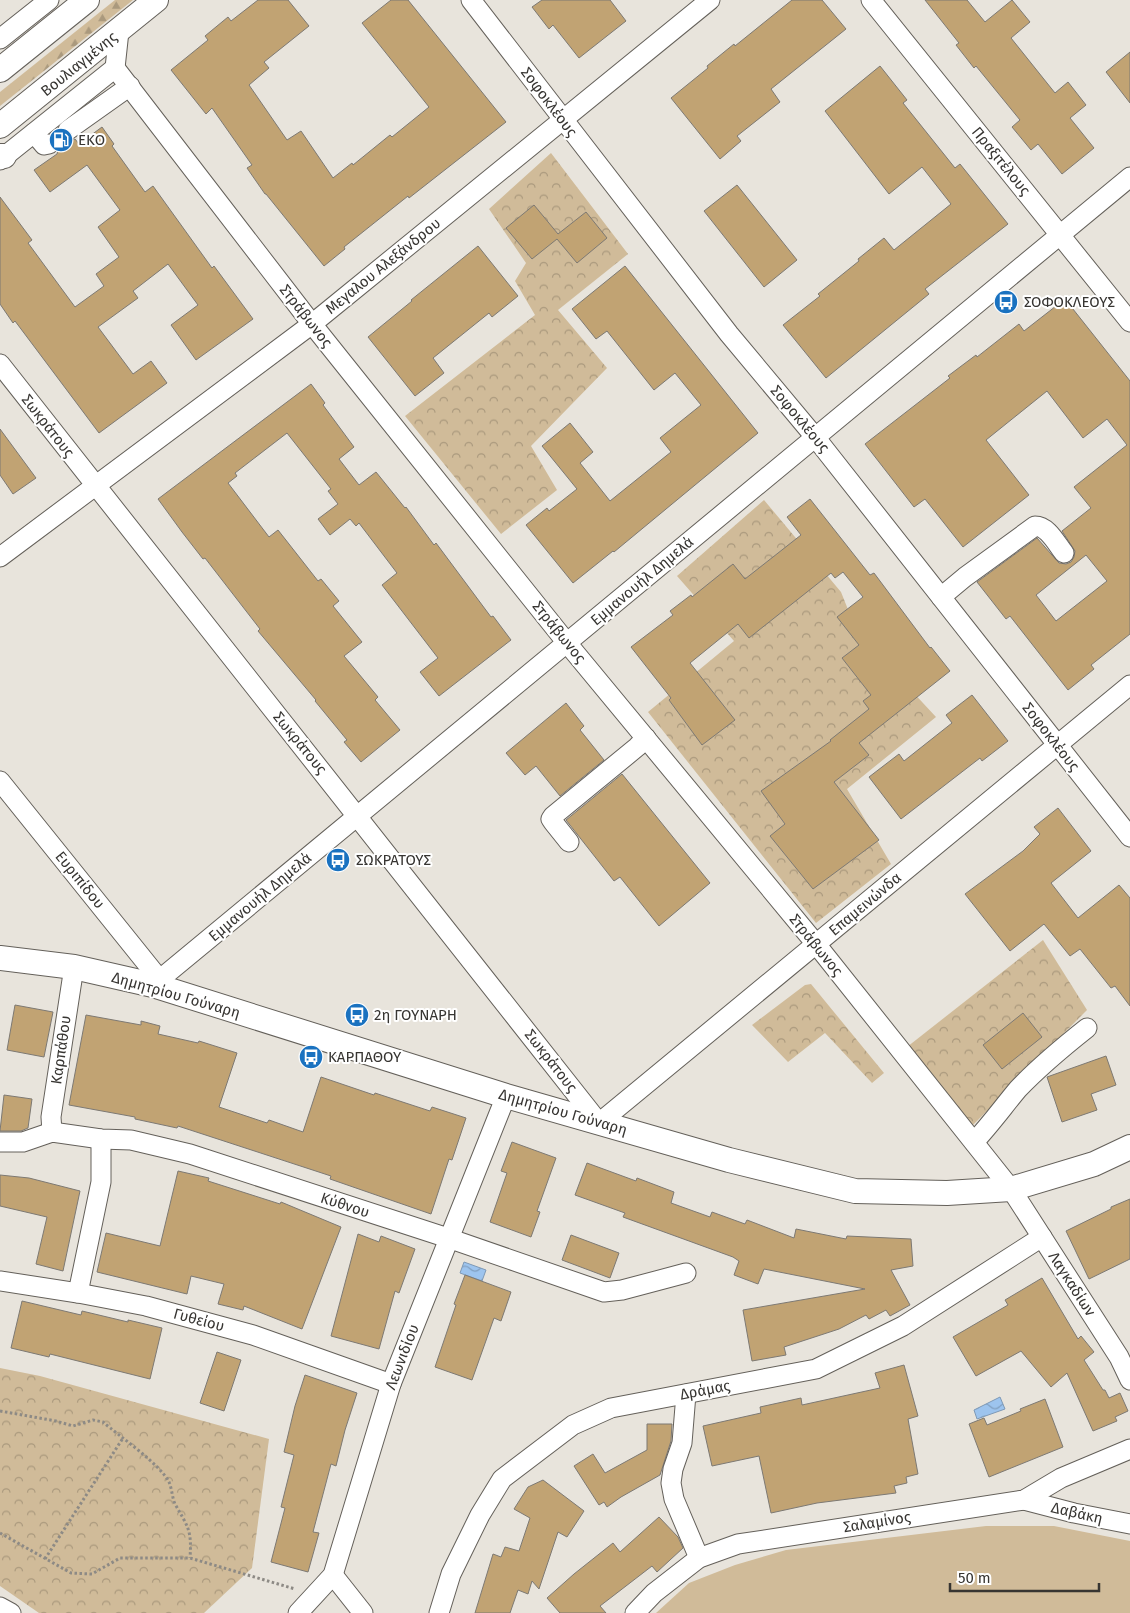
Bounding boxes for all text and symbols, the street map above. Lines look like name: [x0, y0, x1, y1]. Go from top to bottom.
street label: Βουλιαγμένης: [37, 28, 121, 100]
street label: Σοφοκλέους: [517, 64, 581, 140]
street label: Πραξιτέλους: [968, 123, 1034, 199]
fuel station icon: EKO: [48, 127, 74, 153]
place label: EKO: [78, 131, 105, 149]
street label: Μεγαλου Αλεξάνδρου: [322, 214, 444, 318]
street label: Στράβωνος: [276, 281, 336, 351]
bus stop icon: ΣΟΦΟΚΛΕΟΥΣ: [993, 289, 1019, 315]
place label: ΣΟΦΟΚΛΕΟΥΣ: [1024, 293, 1115, 311]
street label: Σοφοκλέους: [767, 382, 833, 456]
street label: Σωκράτους: [18, 391, 78, 461]
street label: Εμμανουήλ Δημελά: [587, 533, 697, 629]
street label: Στράβωνος: [529, 597, 589, 667]
street label: Σοφοκλέους: [1019, 699, 1083, 775]
street label: Σωκράτους: [269, 708, 331, 778]
bus stop icon: ΣΩΚΡΑΤΟΥΣ: [325, 847, 351, 873]
street label: Ευριπίδου: [51, 848, 109, 912]
street label: Εμμανουήλ Δημελά: [205, 849, 315, 945]
place label: ΣΩΚΡΑΤΟΥΣ: [356, 851, 431, 869]
street label: Επαμεινώνδα: [825, 868, 905, 939]
street label: Στράβωνος: [786, 910, 846, 980]
street label: Δημητρίου Γούναρη: [110, 968, 242, 1022]
bus stop icon: 2η ΓΟΥΝΑΡΗ: [344, 1002, 370, 1028]
place label: 2η ΓΟΥΝΑΡΗ: [374, 1006, 457, 1024]
street label: Καρπάθου: [47, 1014, 75, 1086]
street label: Σωκράτους: [521, 1026, 581, 1096]
bus stop icon: ΚΑΡΠΑΘΟΥ: [298, 1044, 324, 1070]
place label: ΚΑΡΠΑΘΟΥ: [328, 1048, 402, 1066]
street label: Δημητρίου Γούναρη: [497, 1085, 629, 1139]
street label: Κύθνου: [318, 1189, 372, 1221]
street label: Λαγκαδίων: [1045, 1248, 1100, 1320]
street label: Γυθείου: [172, 1305, 226, 1335]
street label: Λεωνιδίου: [381, 1322, 423, 1392]
street label: Δράμας: [678, 1376, 732, 1404]
street label: Δαβάκη: [1049, 1498, 1105, 1528]
street label: Σαλαμίνος: [842, 1508, 912, 1536]
scale bar: [950, 1560, 1099, 1592]
text: 50 m: [958, 1569, 991, 1587]

